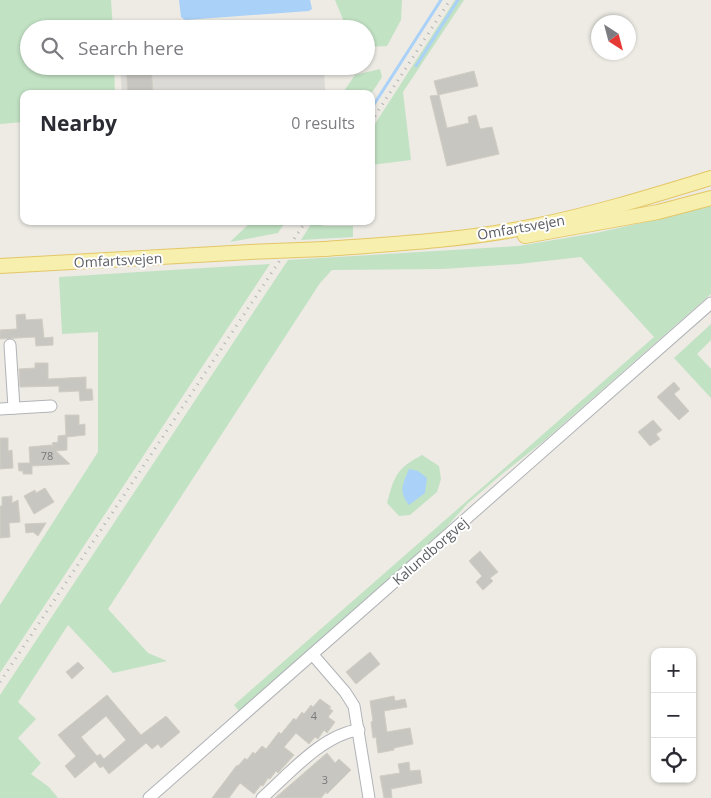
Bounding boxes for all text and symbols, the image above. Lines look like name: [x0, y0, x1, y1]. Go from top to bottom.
north arrow: [591, 15, 636, 60]
search box: [20, 20, 375, 75]
icon: search: [38, 34, 66, 62]
text: Search here: [78, 35, 184, 61]
text: Nearby: [40, 109, 117, 137]
text: 0 results: [291, 112, 355, 134]
street label: Omfartsvejen: [476, 210, 566, 244]
street label: Omfartsvejen: [73, 248, 163, 272]
house number: 78: [41, 448, 53, 463]
street label: Kalundborgvej: [388, 513, 472, 589]
map controls: [651, 648, 696, 783]
button: +: [651, 648, 696, 693]
button: −: [651, 693, 696, 738]
house number: 4: [311, 708, 318, 723]
button: locate: [651, 738, 696, 783]
house number: 3: [322, 772, 328, 787]

